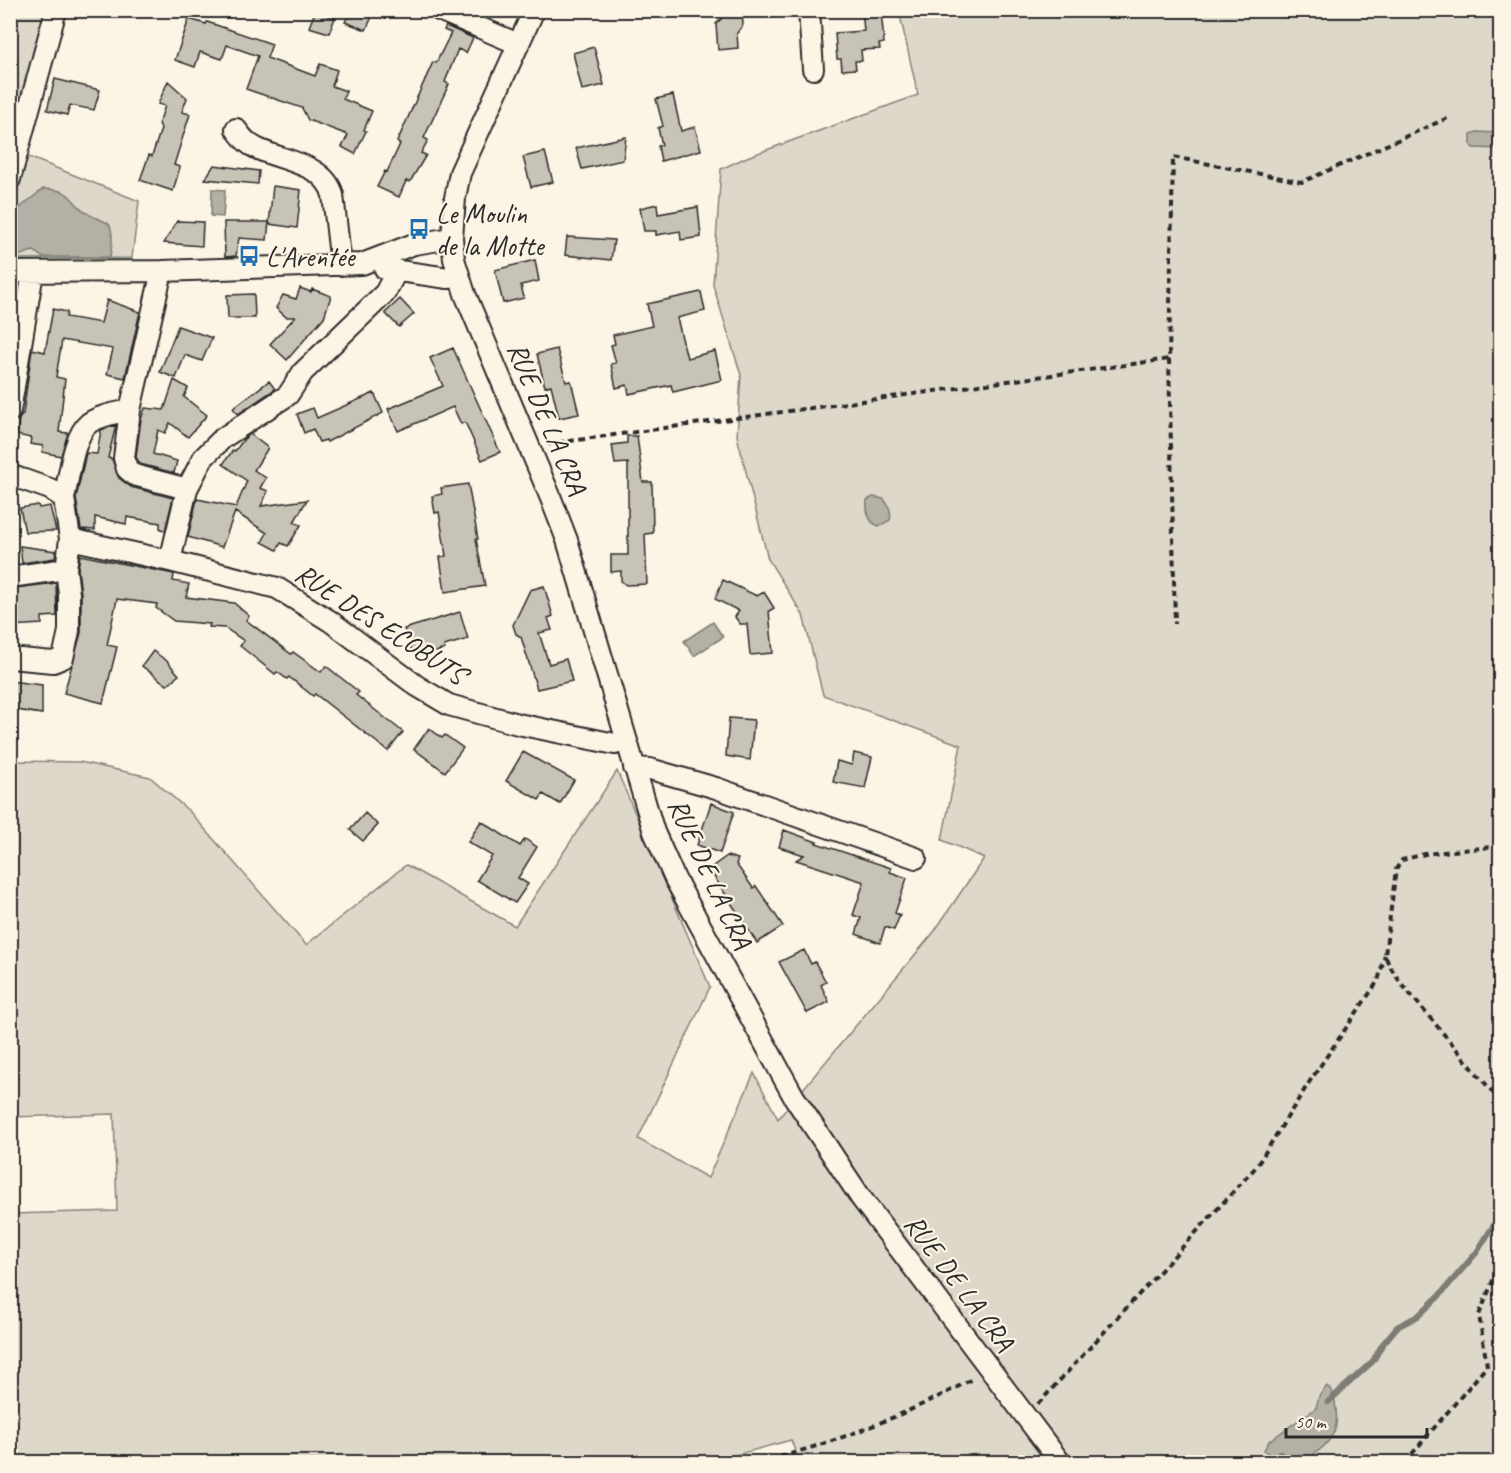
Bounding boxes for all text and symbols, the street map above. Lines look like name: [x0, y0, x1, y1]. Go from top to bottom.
place label: Le Moulin de la Motte: [436, 196, 545, 263]
bus stop icon: Le Moulin de la Motte: [407, 217, 431, 241]
place label: L'Arentée: [266, 239, 356, 274]
bus stop icon: L'Arentée: [237, 244, 261, 268]
street label: RUE DE LA CRA: [500, 337, 596, 500]
street label: RUE DES ECOBUTS: [289, 555, 477, 694]
street label: RUE DE LA CRA: [660, 792, 761, 955]
street label: RUE DE LA CRA: [897, 1207, 1023, 1358]
scale bar: [1286, 1401, 1427, 1439]
text: 50 m: [1295, 1411, 1328, 1433]

